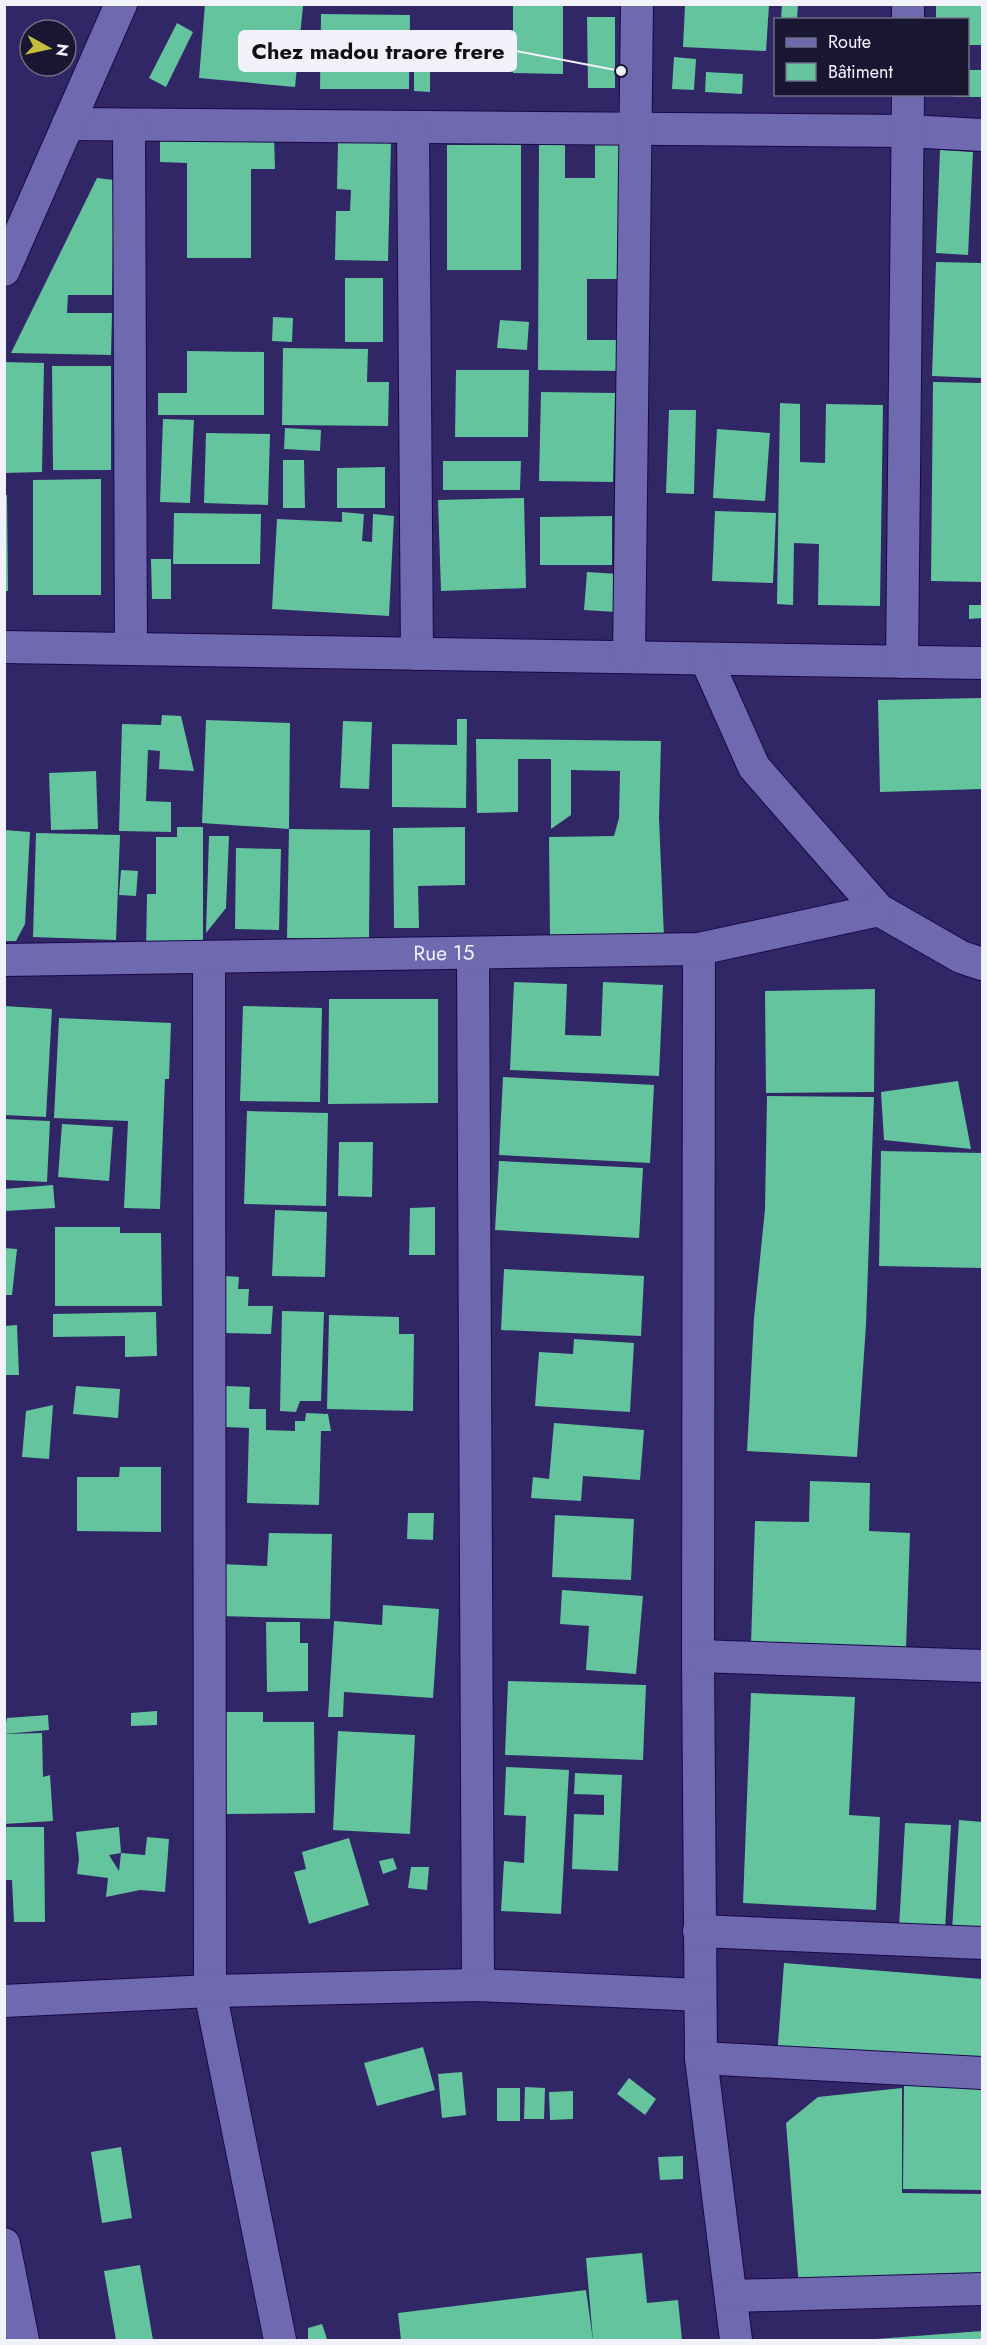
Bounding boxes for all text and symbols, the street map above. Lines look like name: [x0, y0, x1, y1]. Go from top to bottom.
north arrow: [18, 18, 78, 78]
legend: [774, 18, 969, 96]
text: Route: [828, 29, 871, 55]
callout: Chez madou traore frere: [239, 31, 516, 71]
text: Chez madou traore frere: [251, 35, 505, 67]
text: N: [50, 42, 75, 58]
text: Bâtiment: [828, 59, 894, 85]
street label: Rue 15: [413, 938, 475, 969]

